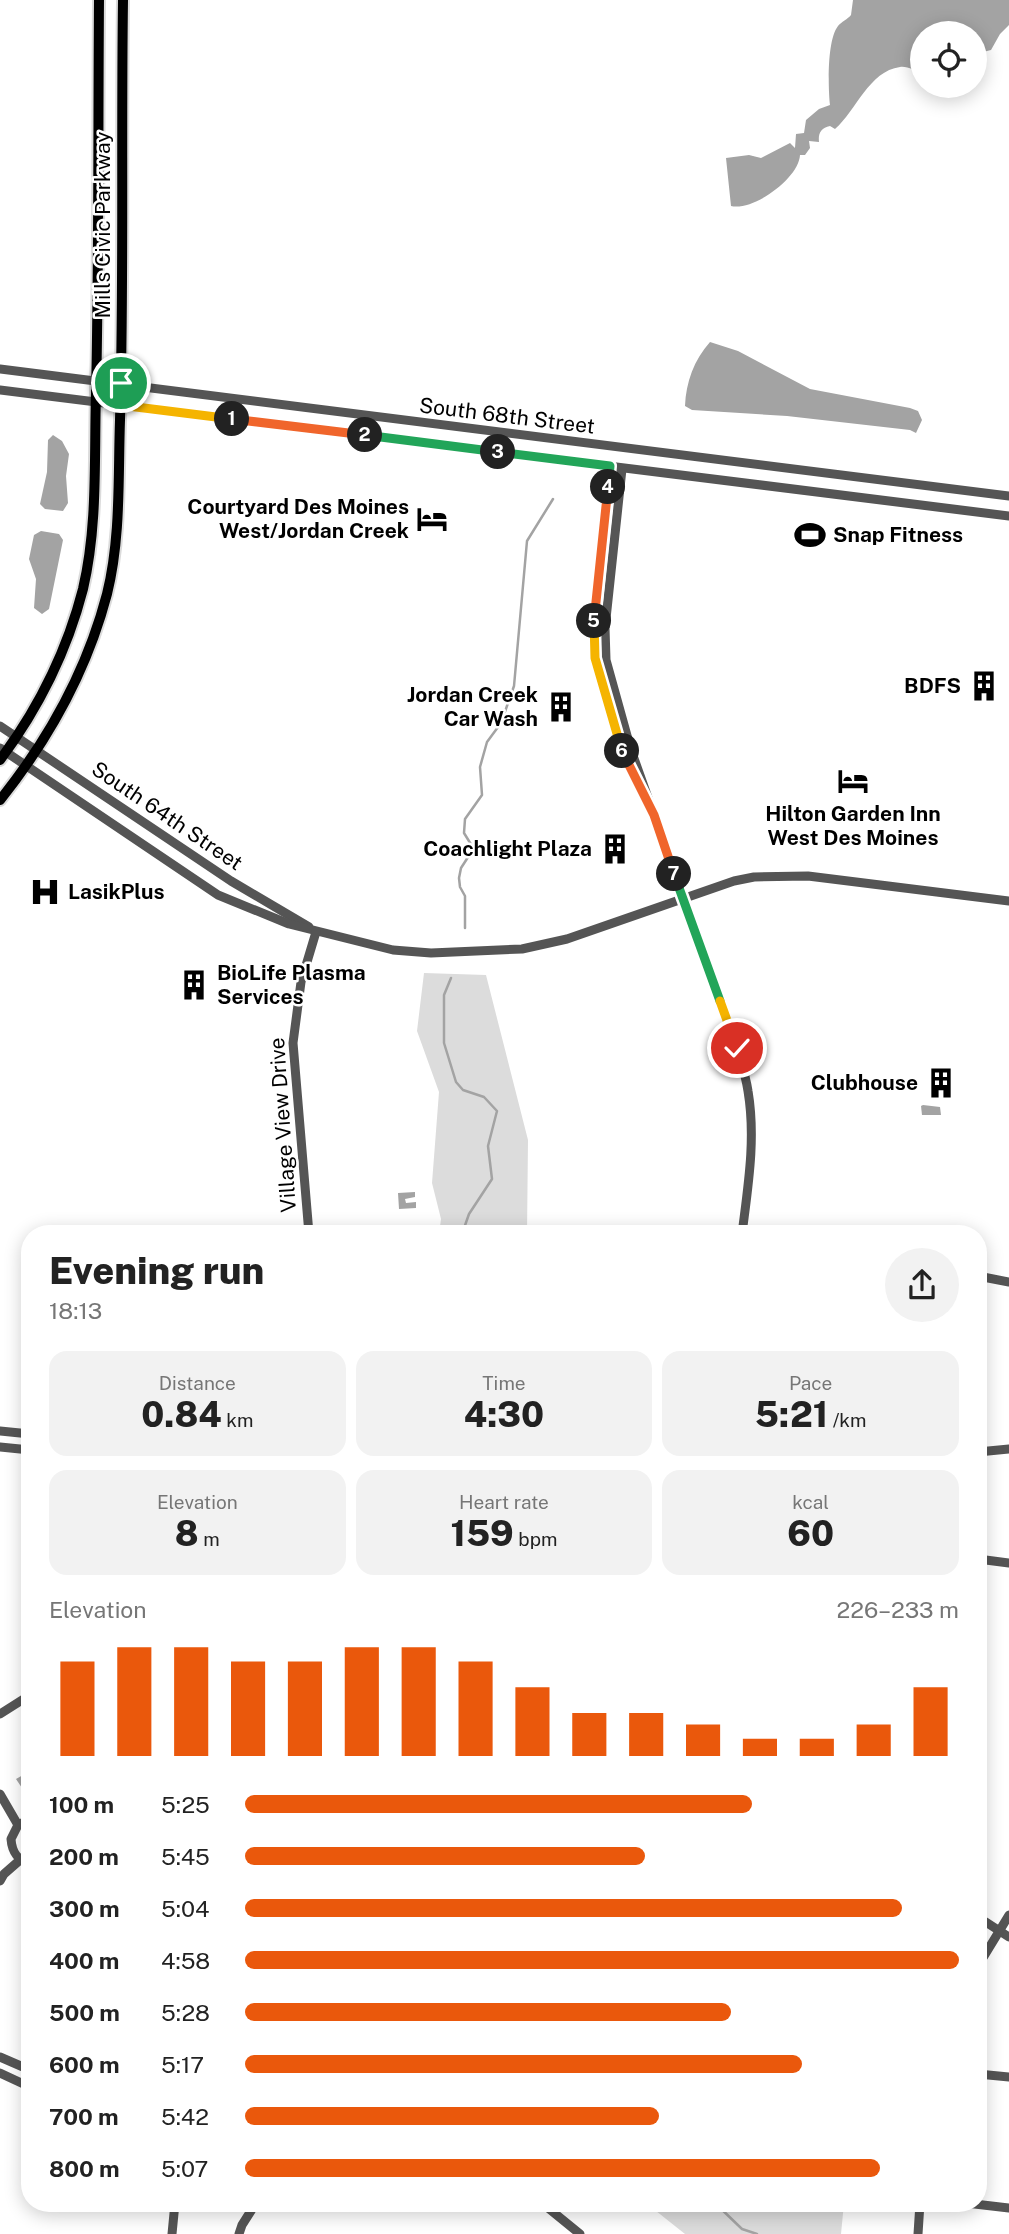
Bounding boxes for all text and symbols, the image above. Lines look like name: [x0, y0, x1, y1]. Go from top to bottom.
map controls: [910, 21, 987, 98]
button: locate: [910, 21, 987, 98]
street label: Mills Civic Parkway: [90, 131, 115, 319]
pin: [91, 353, 151, 413]
icon: arrive: [102, 364, 140, 402]
street label: South 68th Street: [418, 392, 596, 439]
pin: 1: [215, 402, 250, 436]
text: 1: [227, 407, 236, 429]
pin: 2: [348, 418, 382, 452]
text: 2: [358, 423, 371, 445]
pin: 3: [480, 434, 516, 470]
text: 3: [491, 440, 504, 462]
pin: 4: [590, 470, 626, 504]
text: 4: [601, 475, 614, 497]
place label: Courtyard Des Moines West/Jordan Creek: [187, 494, 409, 543]
hotel icon: Courtyard Des Moines West/Jordan Creek: [415, 502, 449, 536]
sports icon: Snap Fitness: [793, 518, 827, 552]
place label: Snap Fitness: [833, 522, 963, 547]
pin: 5: [576, 604, 612, 638]
text: 5: [587, 609, 600, 631]
building icon: BDFS: [967, 669, 1001, 703]
place label: BDFS: [904, 673, 961, 698]
place label: Jordan Creek Car Wash: [407, 682, 538, 731]
building icon: Jordan Creek Car Wash: [544, 690, 578, 724]
pin: 6: [604, 734, 640, 768]
text: 6: [615, 739, 628, 761]
street label: South 64th Street: [87, 756, 247, 875]
hotel icon: Hilton Garden Inn West Des Moines: [836, 764, 870, 798]
place label: Hilton Garden Inn West Des Moines: [765, 801, 941, 850]
building icon: Coachlight Plaza: [598, 832, 632, 866]
place label: Coachlight Plaza: [423, 836, 592, 861]
pin: 7: [656, 856, 692, 892]
text: 7: [668, 862, 679, 884]
hospital icon: LasikPlus: [28, 875, 62, 909]
place label: LasikPlus: [68, 879, 165, 904]
place label: BioLife Plasma Services: [217, 960, 366, 1009]
building icon: BioLife Plasma Services: [177, 968, 211, 1002]
pin: [707, 1018, 767, 1078]
icon: check: [718, 1029, 756, 1067]
street label: Village View Drive: [264, 1037, 301, 1213]
building icon: Clubhouse: [924, 1066, 958, 1100]
place label: Clubhouse: [811, 1070, 918, 1095]
text: Evening run: [49, 1248, 264, 1293]
button: share: [885, 1248, 959, 1322]
text: 18:13: [49, 1297, 102, 1324]
text: Distance: [159, 1372, 236, 1394]
text: Time: [482, 1372, 526, 1394]
text: Pace: [789, 1372, 832, 1394]
text: 0.84: [141, 1394, 222, 1435]
text: 4:30: [464, 1394, 544, 1435]
text: 5:21: [755, 1394, 828, 1435]
text: km: [222, 1409, 253, 1431]
text: /km: [828, 1409, 866, 1431]
text: Elevation: [157, 1491, 238, 1513]
text: Heart rate: [459, 1491, 549, 1513]
text: kcal: [792, 1491, 829, 1513]
text: 8: [175, 1513, 199, 1554]
text: 159: [451, 1513, 514, 1554]
text: 60: [787, 1513, 834, 1554]
text: m: [199, 1528, 220, 1550]
text: bpm: [514, 1528, 557, 1550]
text: Elevation: [49, 1596, 147, 1623]
text: 226–233 m: [836, 1596, 959, 1623]
text: 100 m: [49, 1791, 114, 1818]
text: 5:25: [161, 1791, 210, 1818]
text: 200 m: [49, 1843, 119, 1870]
text: 5:45: [161, 1843, 210, 1870]
text: 300 m: [49, 1895, 120, 1922]
text: 5:04: [161, 1895, 209, 1922]
text: 400 m: [49, 1947, 119, 1974]
text: 4:58: [161, 1947, 210, 1974]
text: 500 m: [49, 1999, 120, 2026]
text: 5:28: [161, 1999, 210, 2026]
text: 600 m: [49, 2051, 119, 2078]
text: 5:17: [161, 2051, 204, 2078]
text: 700 m: [49, 2103, 119, 2130]
text: 5:42: [161, 2103, 209, 2130]
text: 800 m: [49, 2155, 120, 2182]
text: 5:07: [161, 2155, 208, 2182]

